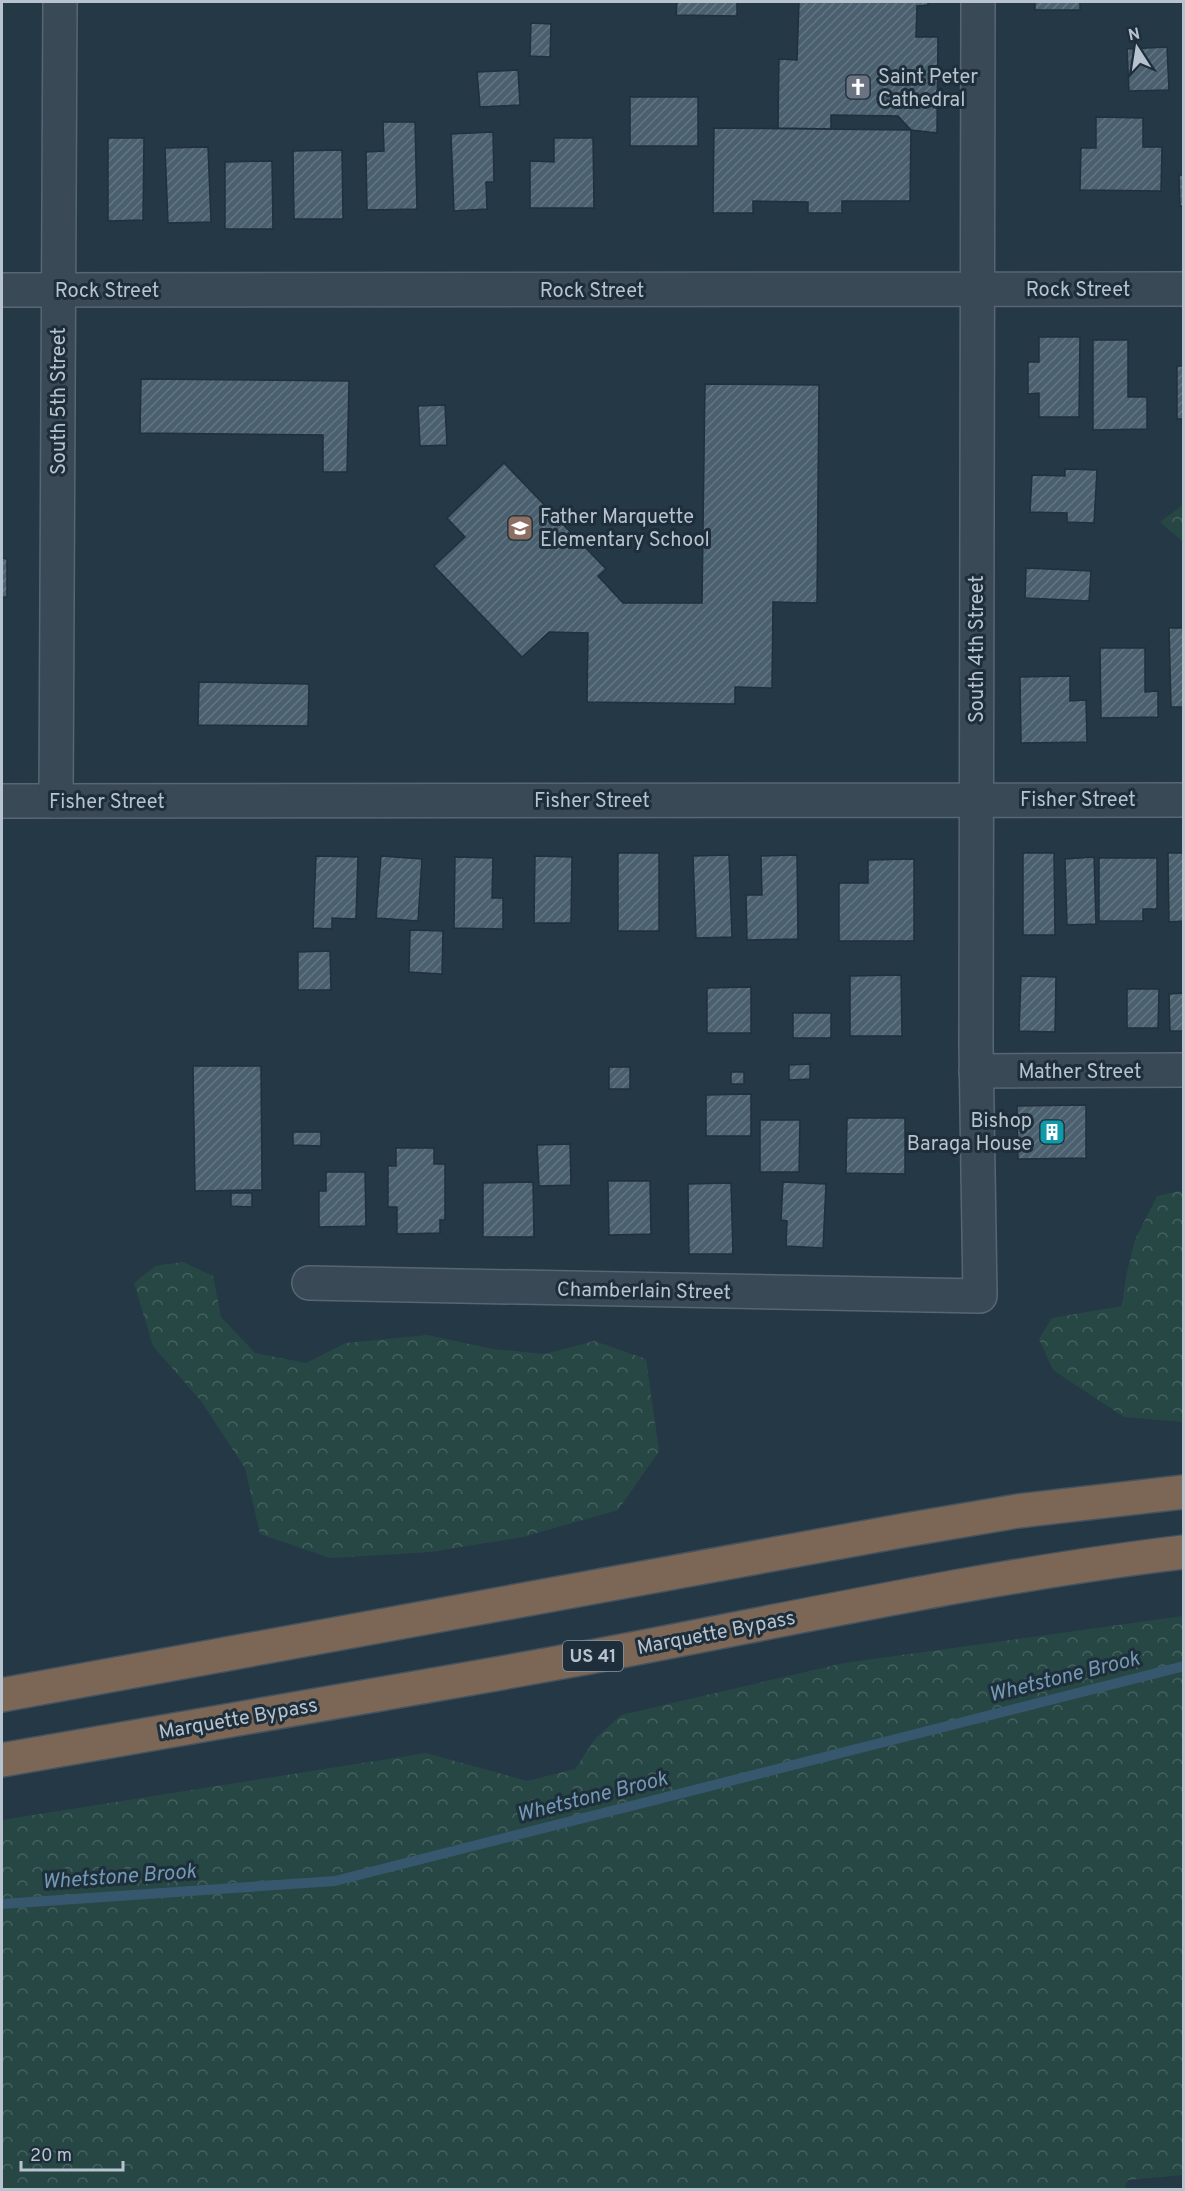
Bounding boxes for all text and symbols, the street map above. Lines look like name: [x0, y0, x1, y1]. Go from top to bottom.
north arrow: [1107, 18, 1167, 78]
text: N: [1127, 24, 1142, 46]
place label: Saint Peter Cathedral: [878, 65, 978, 114]
church icon: Saint Peter Cathedral: [843, 72, 873, 102]
street label: Rock Street: [1026, 278, 1130, 304]
street label: Rock Street: [55, 279, 159, 305]
street label: Rock Street: [540, 279, 644, 305]
street label: South 5th Street: [47, 327, 73, 475]
place label: Father Marquette Elementary School: [540, 505, 710, 554]
school or university icon: Father Marquette Elementary School: [505, 513, 535, 543]
street label: South 4th Street: [965, 575, 991, 723]
street label: Fisher Street: [1020, 788, 1136, 814]
street label: Fisher Street: [534, 789, 650, 815]
street label: Fisher Street: [49, 790, 165, 816]
street label: Mather Street: [1019, 1060, 1141, 1086]
place label: Bishop Baraga House: [907, 1109, 1032, 1158]
building icon: Bishop Baraga House: [1037, 1117, 1067, 1147]
street label: Chamberlain Street: [557, 1277, 731, 1307]
street label: Marquette Bypass: [635, 1606, 798, 1662]
road number: US 41: [563, 1641, 623, 1671]
water label: Whetstone Brook: [986, 1646, 1143, 1709]
street label: Marquette Bypass: [157, 1693, 320, 1747]
water label: Whetstone Brook: [514, 1766, 671, 1829]
water label: Whetstone Brook: [41, 1859, 198, 1896]
scale bar: [21, 2134, 123, 2172]
text: 20 m: [30, 2145, 72, 2168]

